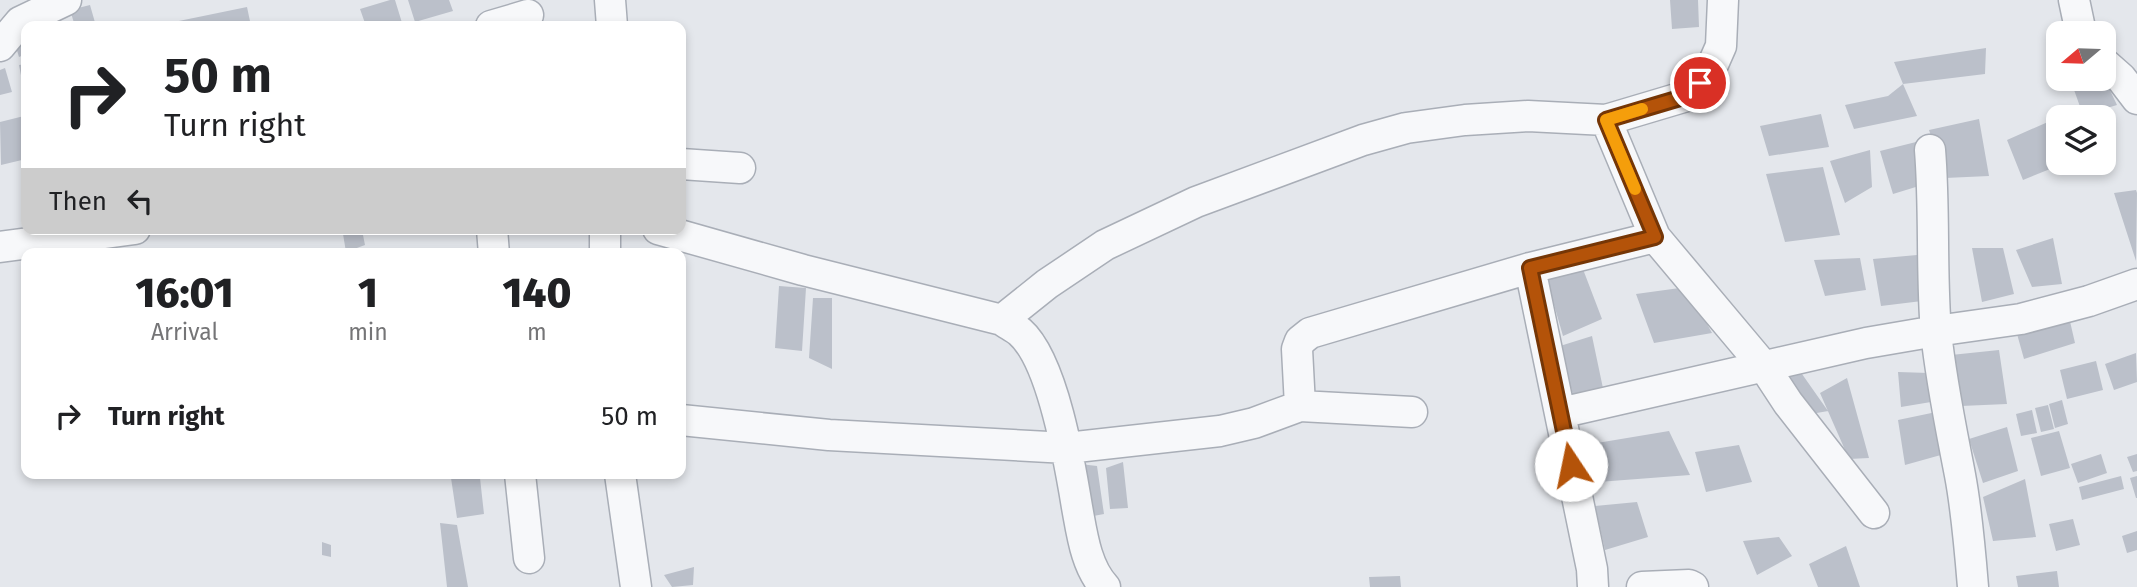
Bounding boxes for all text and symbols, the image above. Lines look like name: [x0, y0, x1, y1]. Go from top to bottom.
north arrow: [2046, 21, 2116, 91]
map controls: [2046, 21, 2116, 175]
text: 50 m: [164, 46, 272, 105]
icon: right: [49, 49, 140, 140]
pin: [1670, 53, 1730, 113]
icon: arrive: [1681, 64, 1719, 102]
button: layers: [2046, 105, 2116, 175]
text: Turn right: [164, 106, 306, 144]
icon: left: [121, 182, 159, 220]
text: Then: [49, 186, 107, 217]
text: 16:01: [136, 268, 234, 318]
text: 1: [358, 268, 378, 318]
text: 140: [502, 268, 571, 318]
text: Arrival: [151, 318, 218, 346]
text: min: [348, 318, 388, 346]
text: m: [527, 318, 547, 346]
icon: right: [49, 397, 87, 435]
text: Turn right: [108, 401, 225, 432]
text: 50 m: [601, 401, 658, 432]
position arrow: [1534, 428, 1608, 502]

